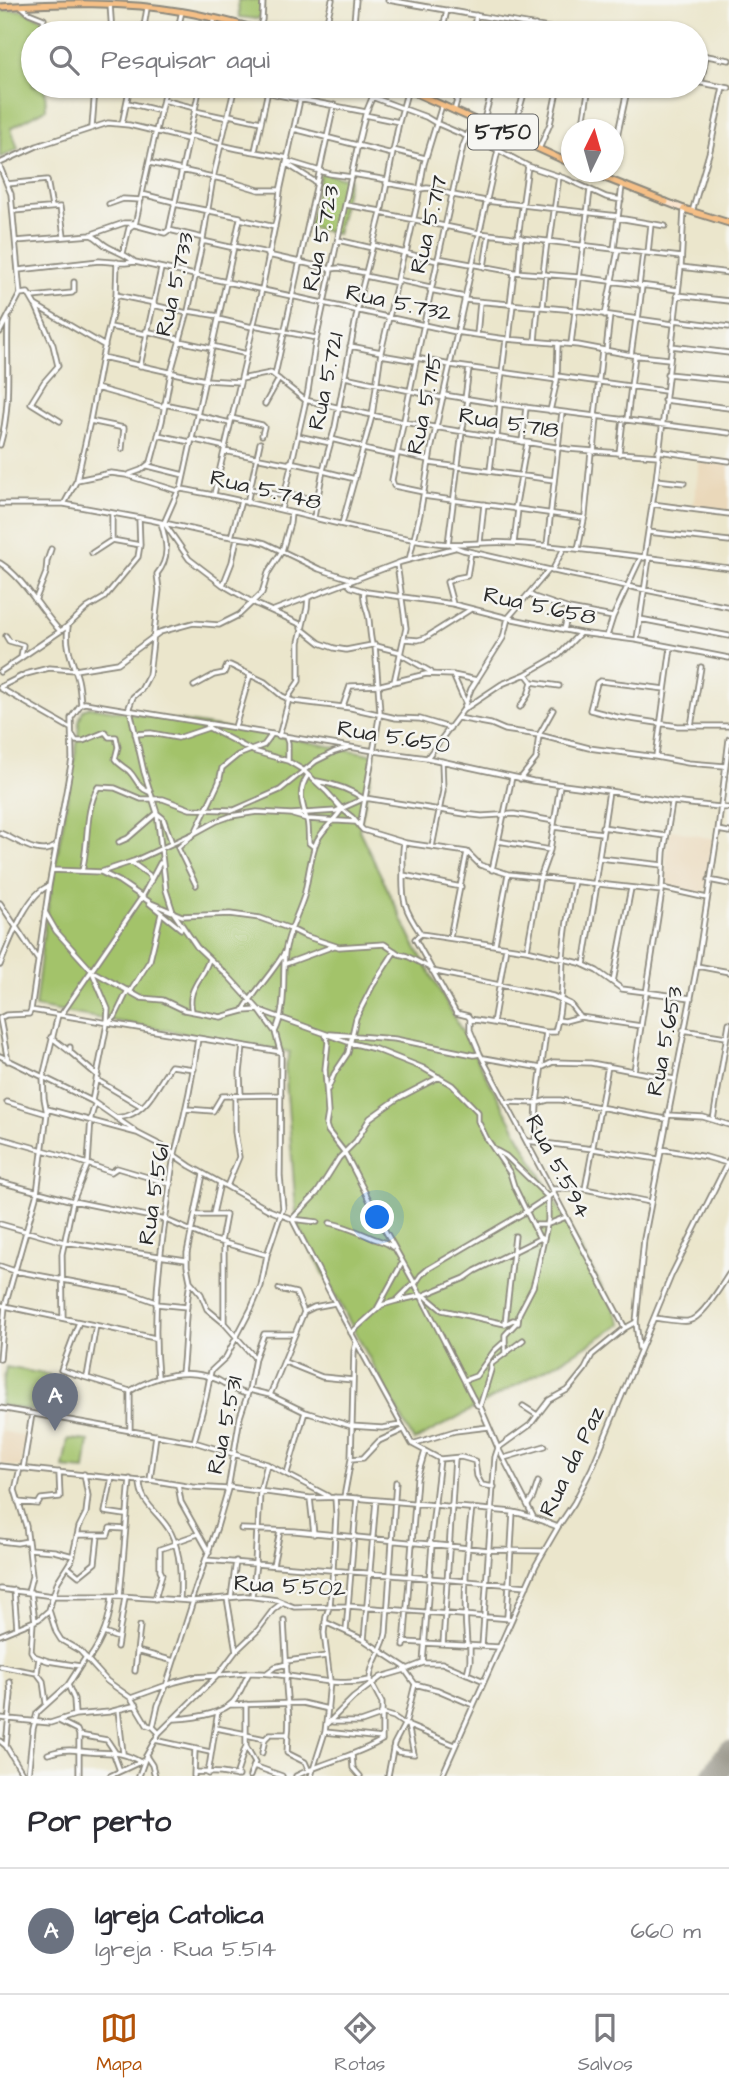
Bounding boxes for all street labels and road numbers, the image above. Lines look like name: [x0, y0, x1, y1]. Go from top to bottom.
road number: 5750: [468, 114, 538, 150]
street label: Rua 5.717: [402, 172, 456, 276]
street label: Rua 5.723: [294, 182, 348, 294]
street label: Rua 5.733: [147, 229, 203, 339]
street label: Rua 5.732: [343, 276, 455, 330]
street label: Rua 5.721: [300, 330, 352, 433]
street label: Rua 5.715: [399, 351, 451, 457]
street label: Rua 5.718: [457, 399, 561, 447]
street label: Rua 5.748: [207, 462, 325, 518]
street label: Rua 5.658: [481, 578, 599, 634]
street label: Rua 5.650: [335, 712, 453, 762]
street label: Rua 5.653: [639, 983, 691, 1099]
street label: Rua 5.594: [517, 1109, 599, 1224]
street label: Rua 5.561: [130, 1141, 178, 1247]
street label: Rua 5.531: [199, 1373, 251, 1477]
street label: Rua da Paz: [531, 1400, 613, 1522]
street label: Rua 5.502: [233, 1567, 347, 1605]

